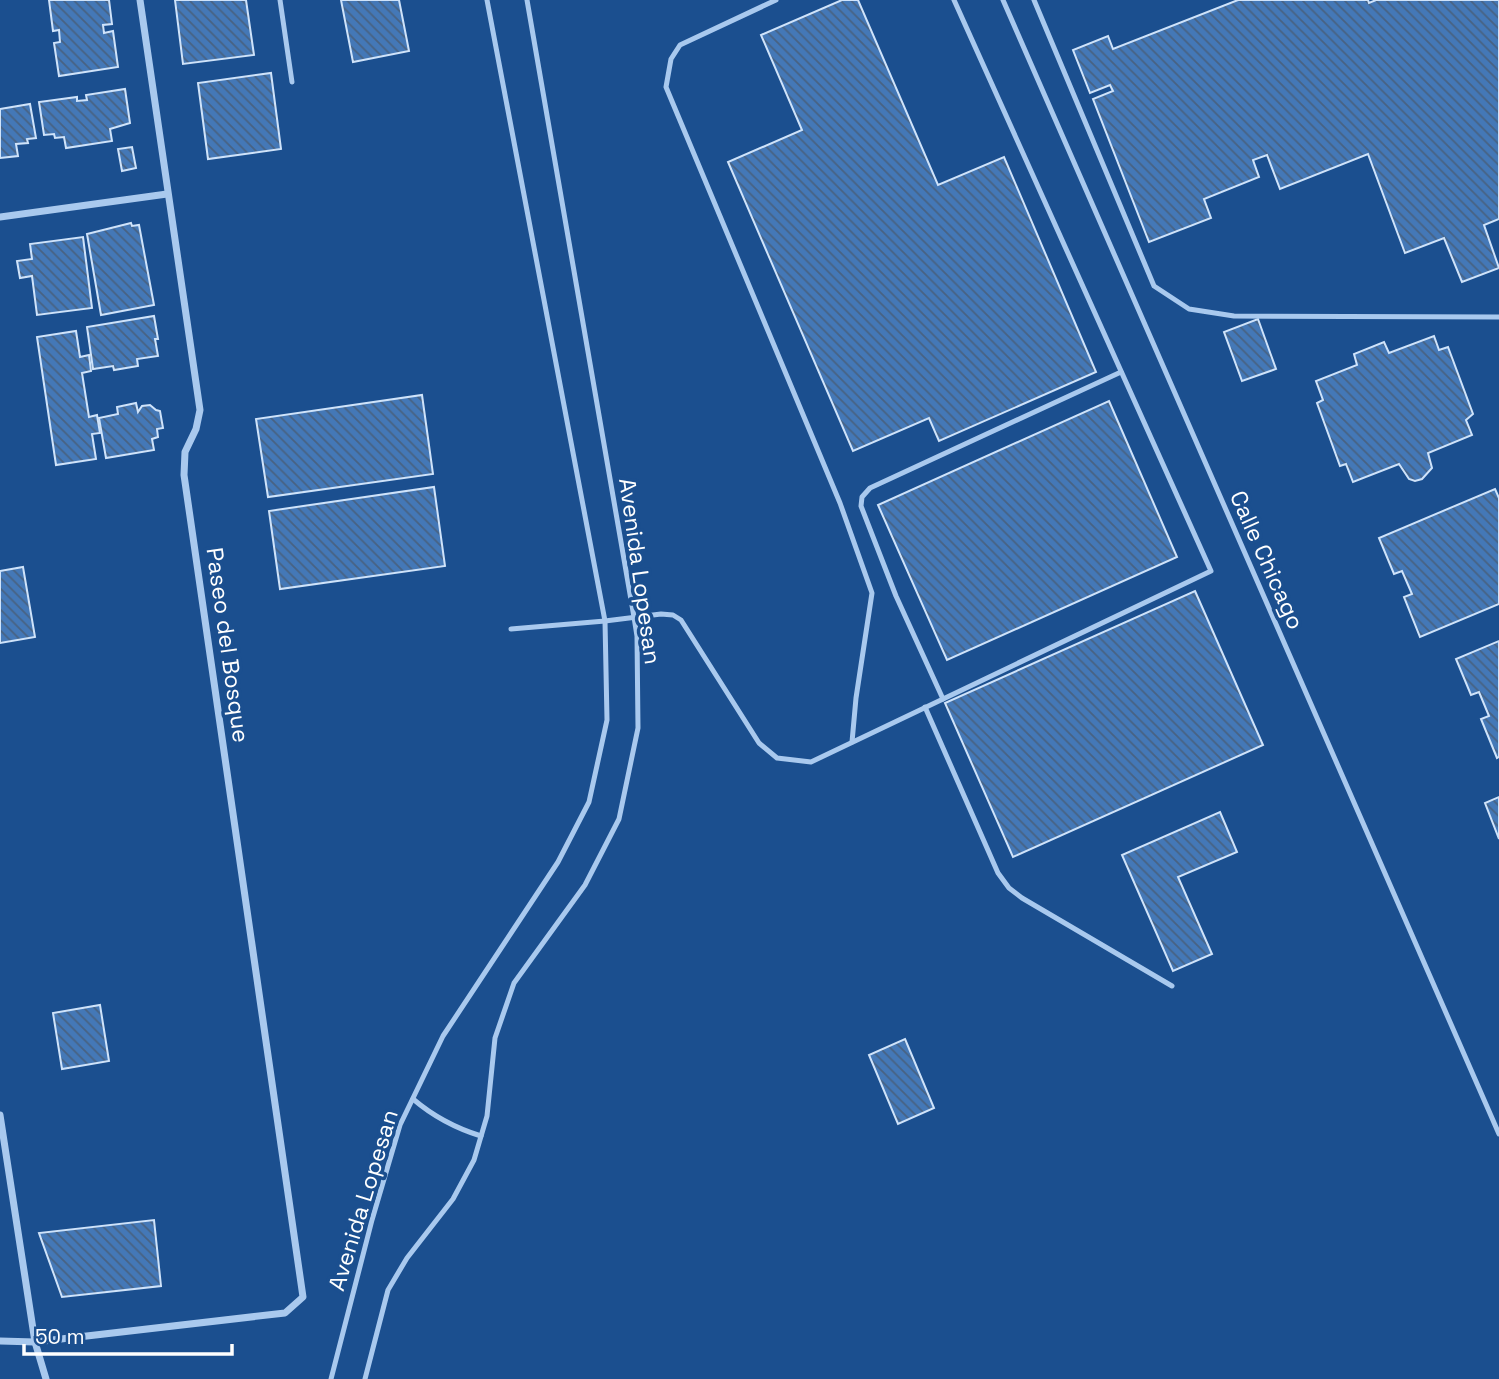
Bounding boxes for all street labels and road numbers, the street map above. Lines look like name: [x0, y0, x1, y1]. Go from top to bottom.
street label: Avenida Lopesan: [612, 476, 668, 666]
street label: Calle Chicago: [1223, 486, 1311, 634]
street label: Paseo del Bosque: [199, 546, 257, 744]
street label: Avenida Lopesan: [321, 1106, 405, 1294]

